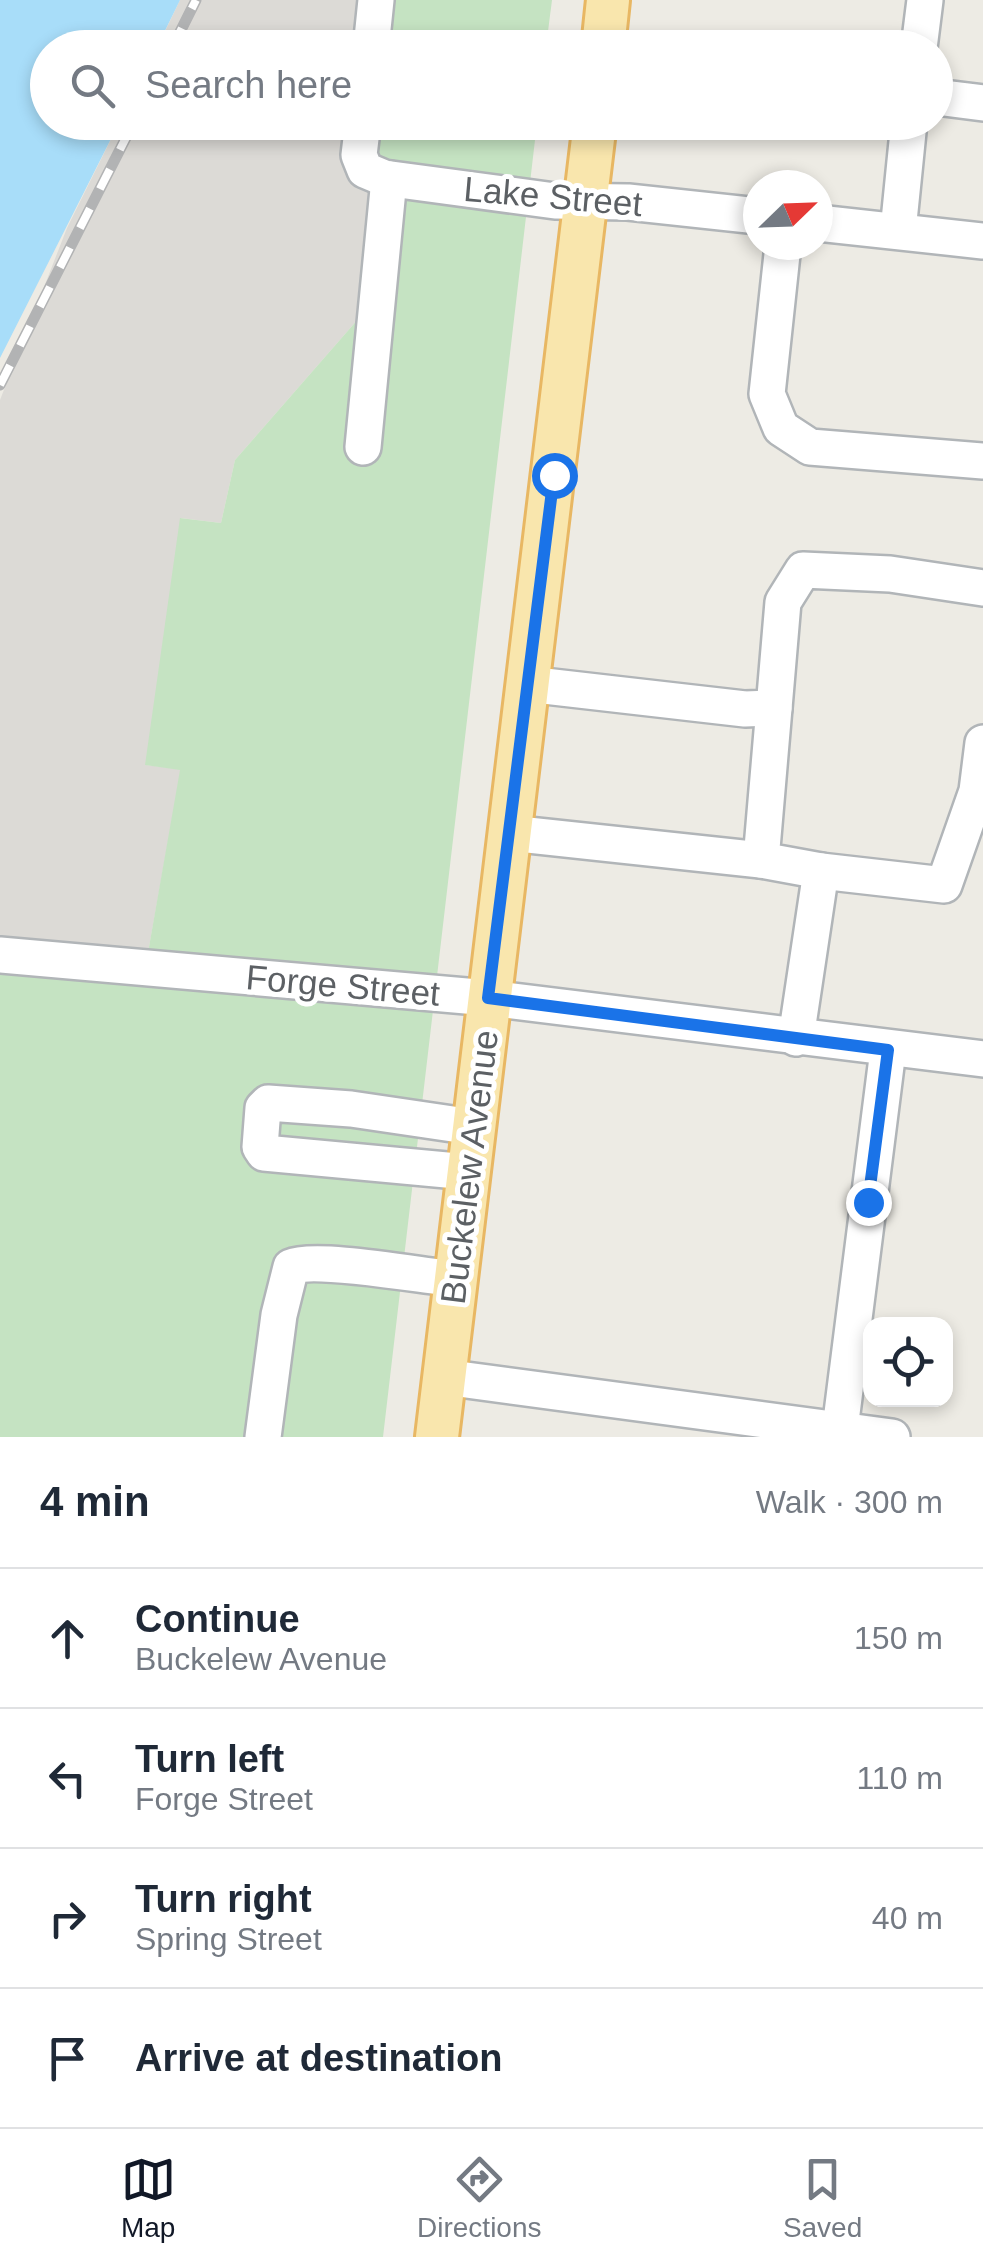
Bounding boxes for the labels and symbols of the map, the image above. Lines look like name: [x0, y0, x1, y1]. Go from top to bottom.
street label: Lake Street: [462, 169, 644, 223]
north arrow: [743, 170, 833, 260]
route start: [532, 453, 578, 499]
street label: Forge Street: [244, 957, 442, 1013]
street label: Buckelew Avenue: [433, 1028, 505, 1306]
route end: [846, 1180, 892, 1226]

